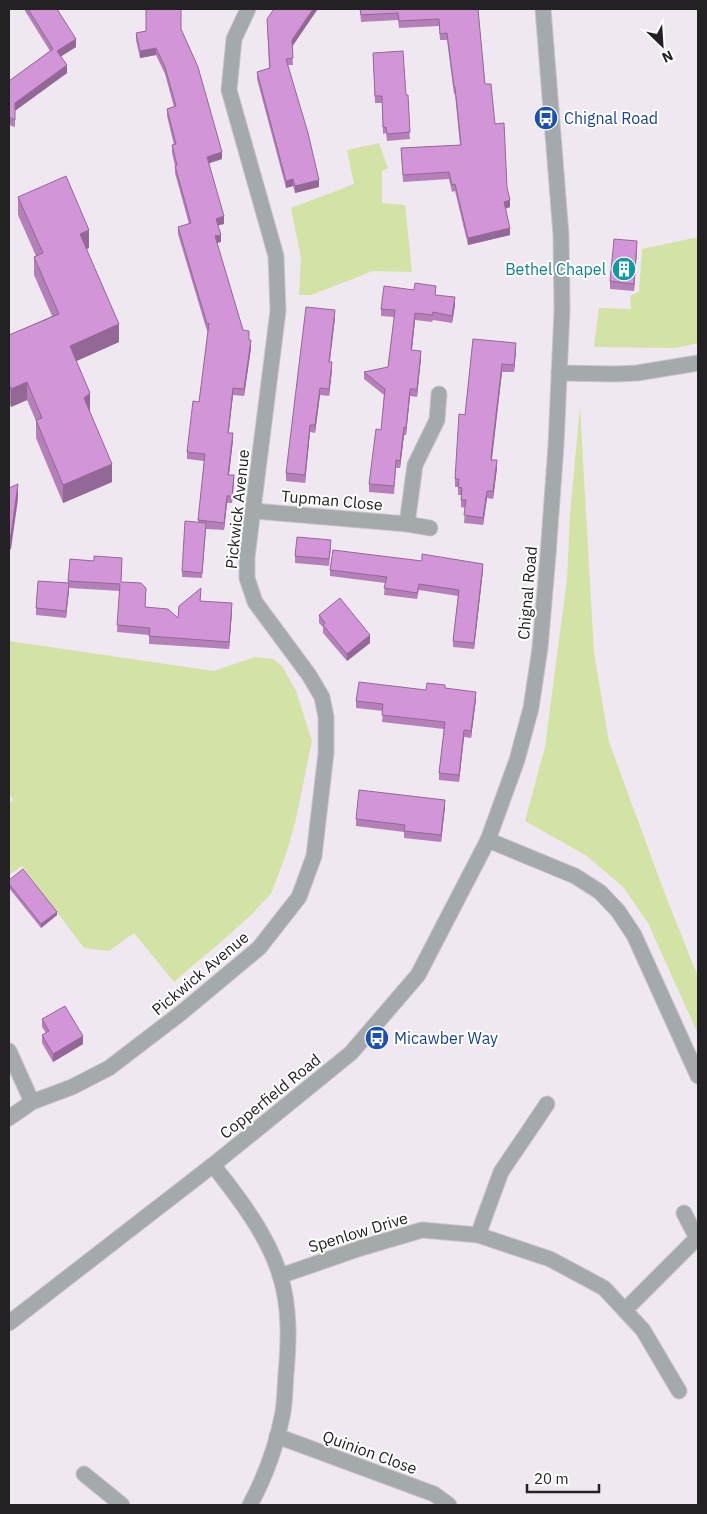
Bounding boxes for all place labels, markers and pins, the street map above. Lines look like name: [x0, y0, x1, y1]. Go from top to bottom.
bus stop icon: Chignal Road: [533, 105, 559, 131]
place label: Chignal Road: [564, 108, 658, 128]
building icon: Bethel Chapel: [611, 256, 637, 282]
place label: Bethel Chapel: [505, 259, 606, 279]
bus stop icon: Micawber Way: [364, 1025, 390, 1051]
place label: Micawber Way: [394, 1028, 498, 1048]

